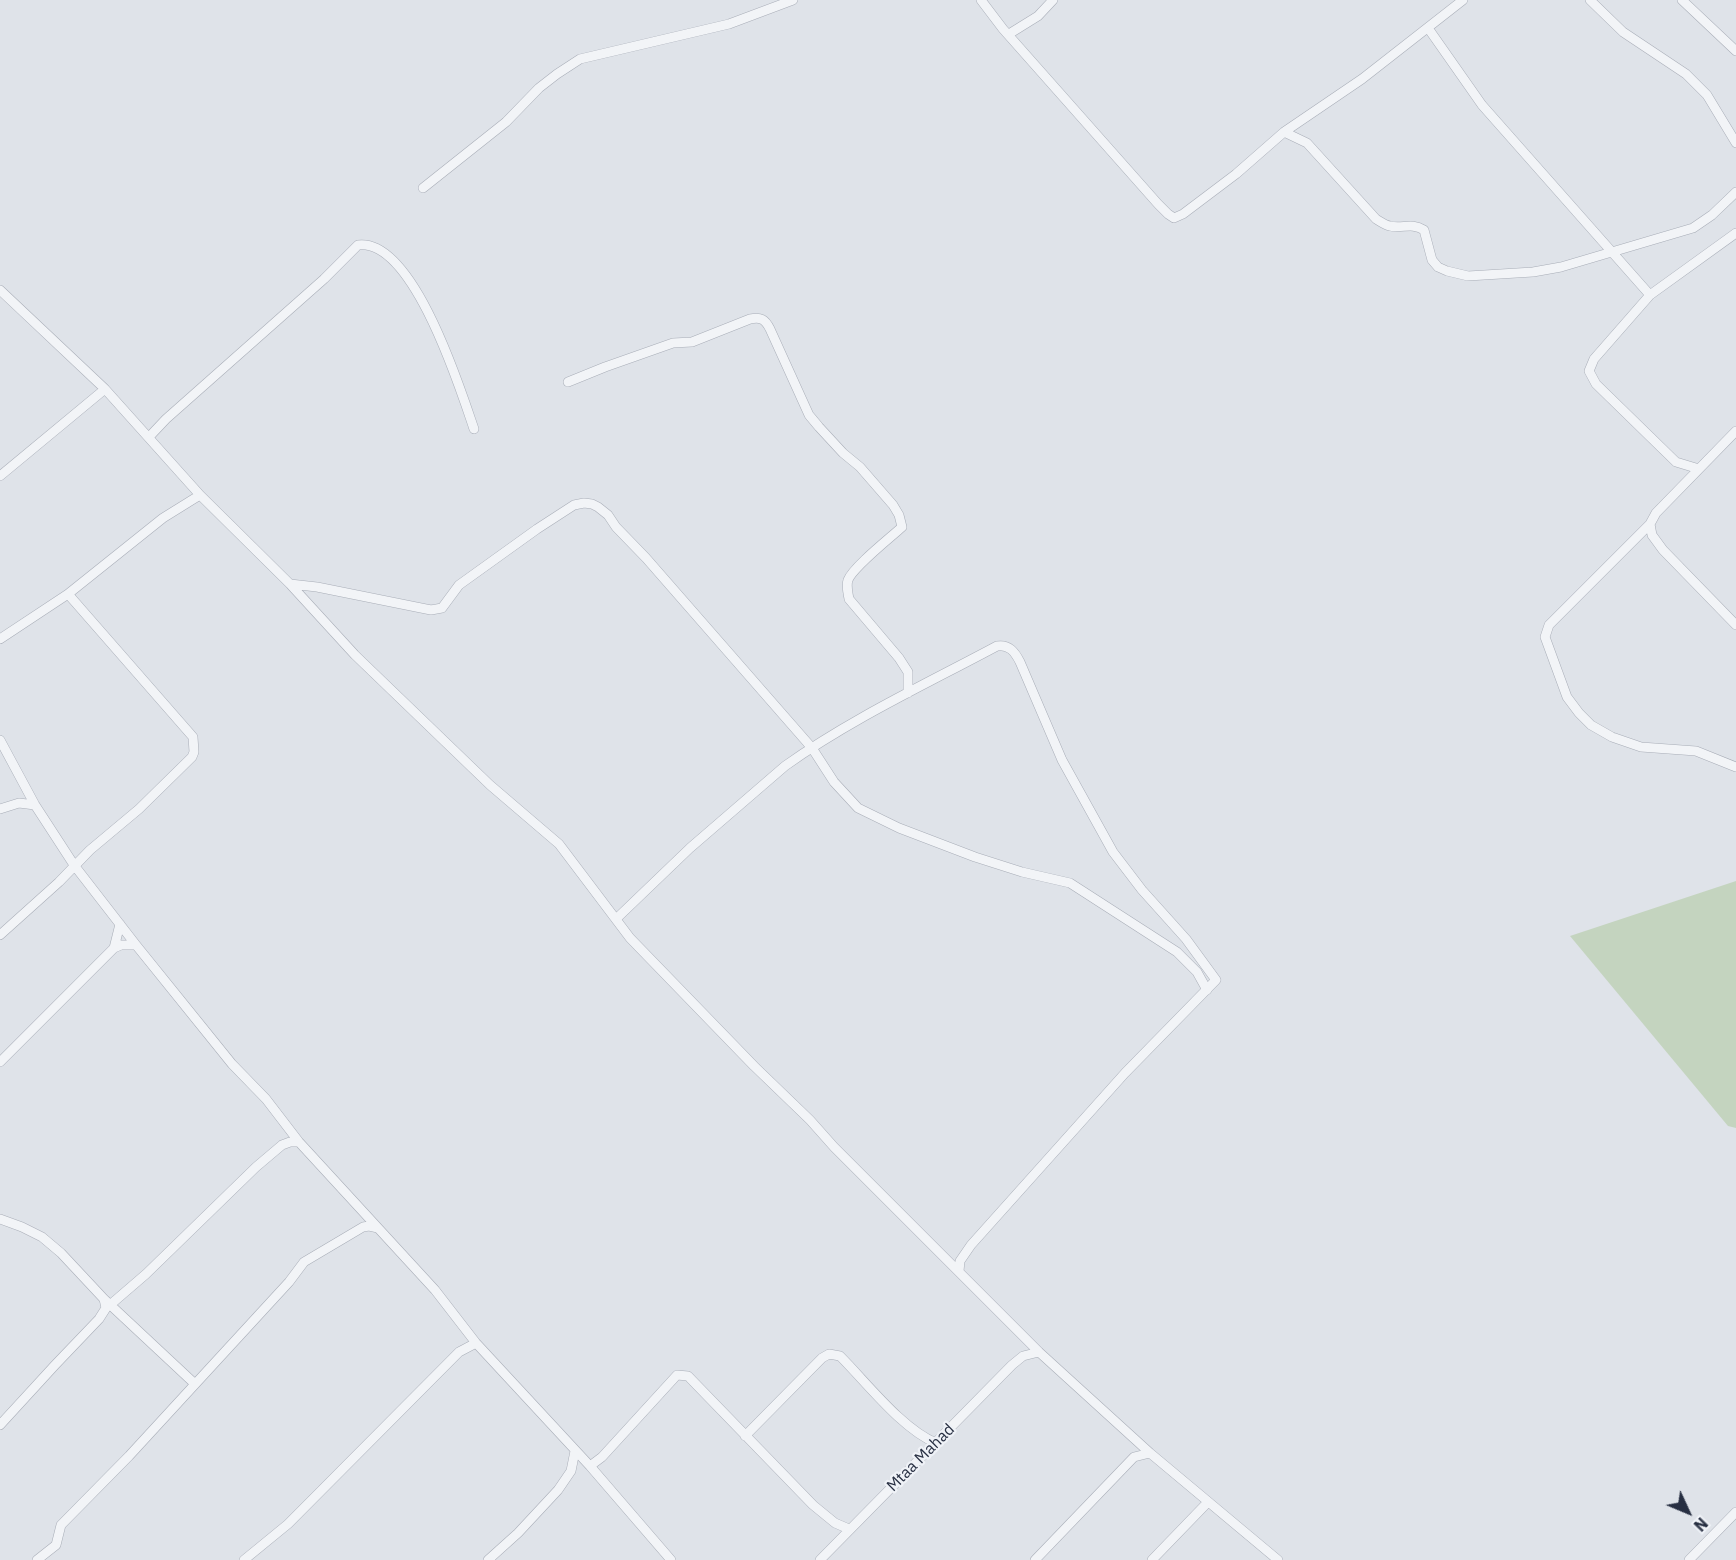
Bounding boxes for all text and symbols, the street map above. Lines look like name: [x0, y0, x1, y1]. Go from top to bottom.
street label: Mtaa Mahad: [883, 1420, 959, 1496]
north arrow: [1658, 1482, 1718, 1542]
text: N: [1690, 1513, 1712, 1536]

